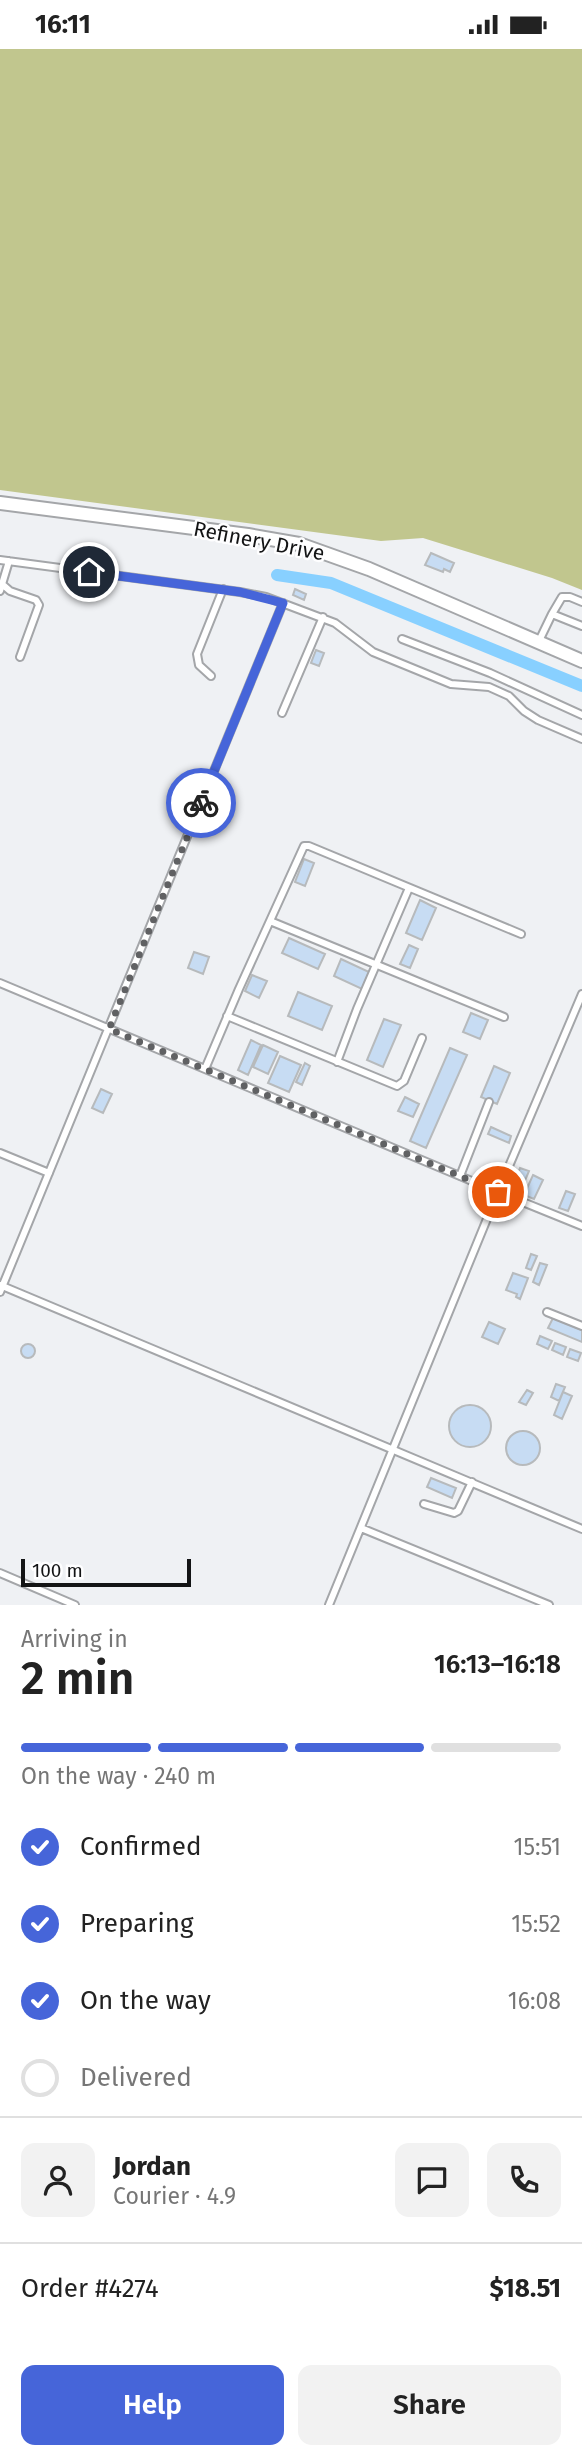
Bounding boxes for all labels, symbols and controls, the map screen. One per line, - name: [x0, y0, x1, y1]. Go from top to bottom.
- text: 16:11: [35, 9, 91, 40]
- street label: Refinery Drive: [191, 516, 327, 566]
- pin: [59, 542, 119, 602]
- icon: home: [70, 553, 108, 591]
- courier: [166, 768, 236, 838]
- icon: bike: [182, 784, 220, 822]
- pin: [468, 1162, 528, 1222]
- icon: bag: [479, 1173, 517, 1211]
- scale bar: [21, 1556, 191, 1588]
- text: 100 m: [32, 1559, 83, 1582]
- text: Arriving in: [21, 1625, 128, 1653]
- text: 16:13–16:18: [434, 1649, 561, 1680]
- text: 2 min: [21, 1651, 134, 1706]
- text: On the way · 240 m: [21, 1762, 216, 1790]
- icon: check: [21, 1828, 59, 1866]
- text: Confirmed: [80, 1831, 201, 1862]
- text: 15:51: [514, 1833, 561, 1861]
- icon: check: [21, 1905, 59, 1943]
- text: Preparing: [80, 1908, 193, 1939]
- text: 15:52: [511, 1910, 561, 1938]
- icon: check: [21, 1982, 59, 2020]
- text: On the way: [80, 1985, 211, 2016]
- text: 16:08: [508, 1987, 561, 2015]
- text: Delivered: [80, 2062, 192, 2093]
- button: person: [21, 2143, 95, 2217]
- button: chat: [395, 2143, 469, 2217]
- button: phone: [487, 2143, 561, 2217]
- text: Jordan: [113, 2151, 191, 2182]
- text: Courier · 4.9: [113, 2182, 236, 2210]
- text: Order #4274: [21, 2273, 159, 2304]
- text: $18.51: [489, 2273, 561, 2304]
- button: Help: [21, 2365, 284, 2445]
- button: Share: [298, 2365, 561, 2445]

